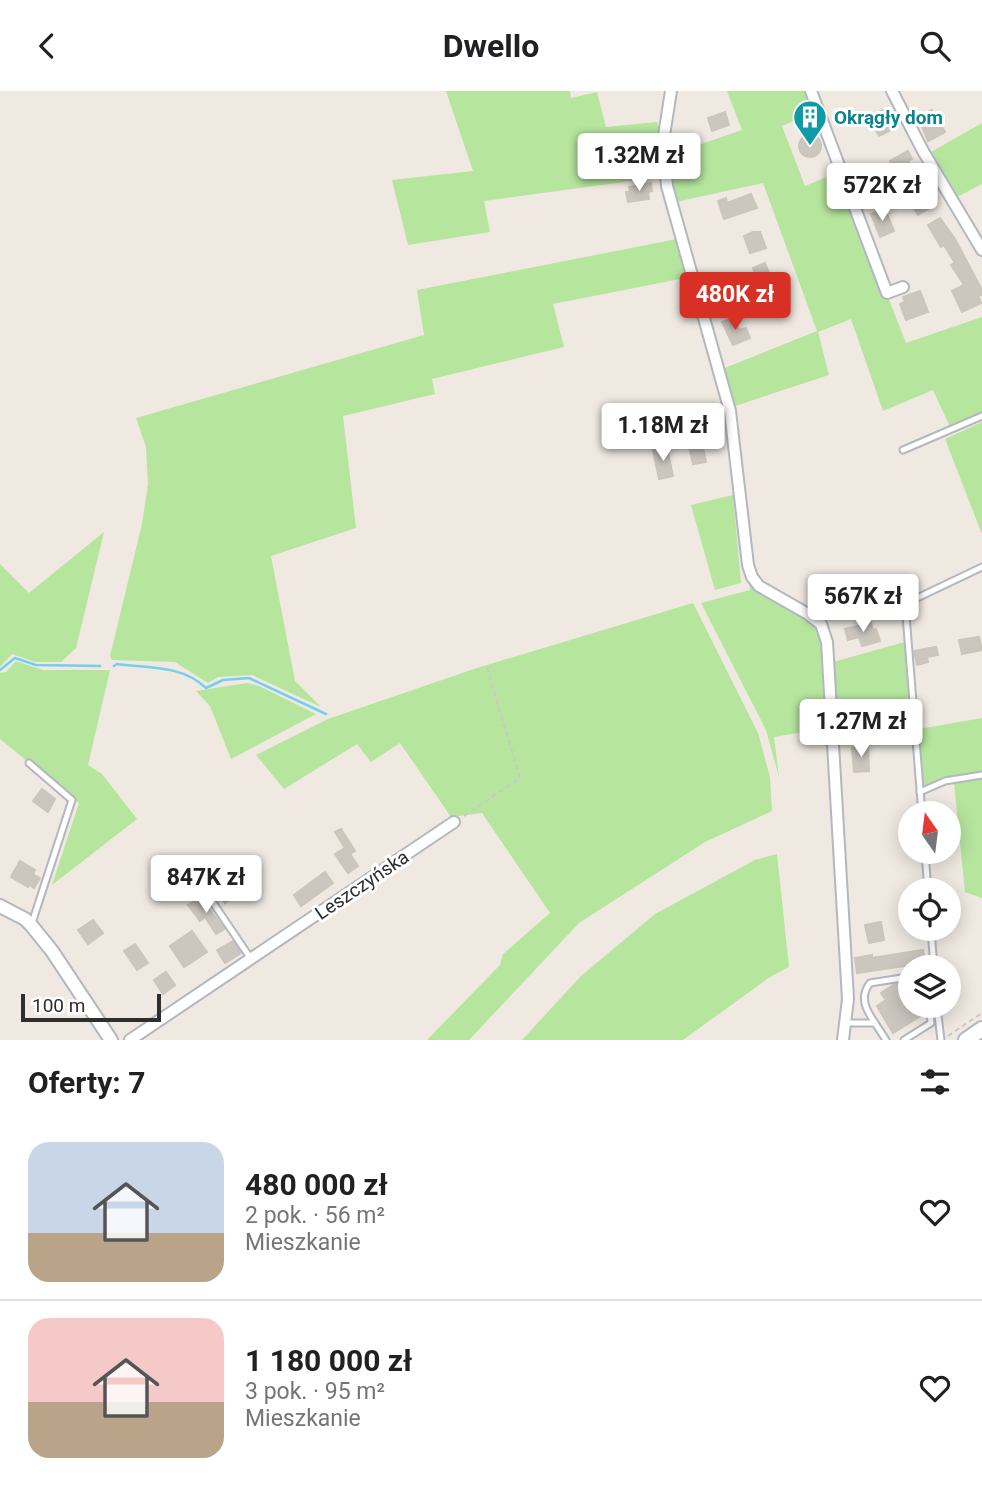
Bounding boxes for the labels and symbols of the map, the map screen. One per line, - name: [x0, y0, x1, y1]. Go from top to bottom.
- building icon: Okrągły dom: [791, 98, 829, 147]
- place label: Okrągły dom: [834, 106, 943, 129]
- pin: 1.32M zł: [567, 133, 711, 193]
- pin: 572K zł: [817, 163, 947, 223]
- pin: 480K zł: [670, 273, 800, 332]
- pin: 1.18M zł: [591, 403, 735, 463]
- pin: 567K zł: [798, 575, 928, 634]
- pin: 1.27M zł: [789, 699, 933, 759]
- north arrow: [898, 801, 961, 865]
- street label: Leszczyńska: [311, 845, 413, 925]
- pin: 847K zł: [141, 855, 271, 915]
- scale bar: [21, 991, 161, 1023]

